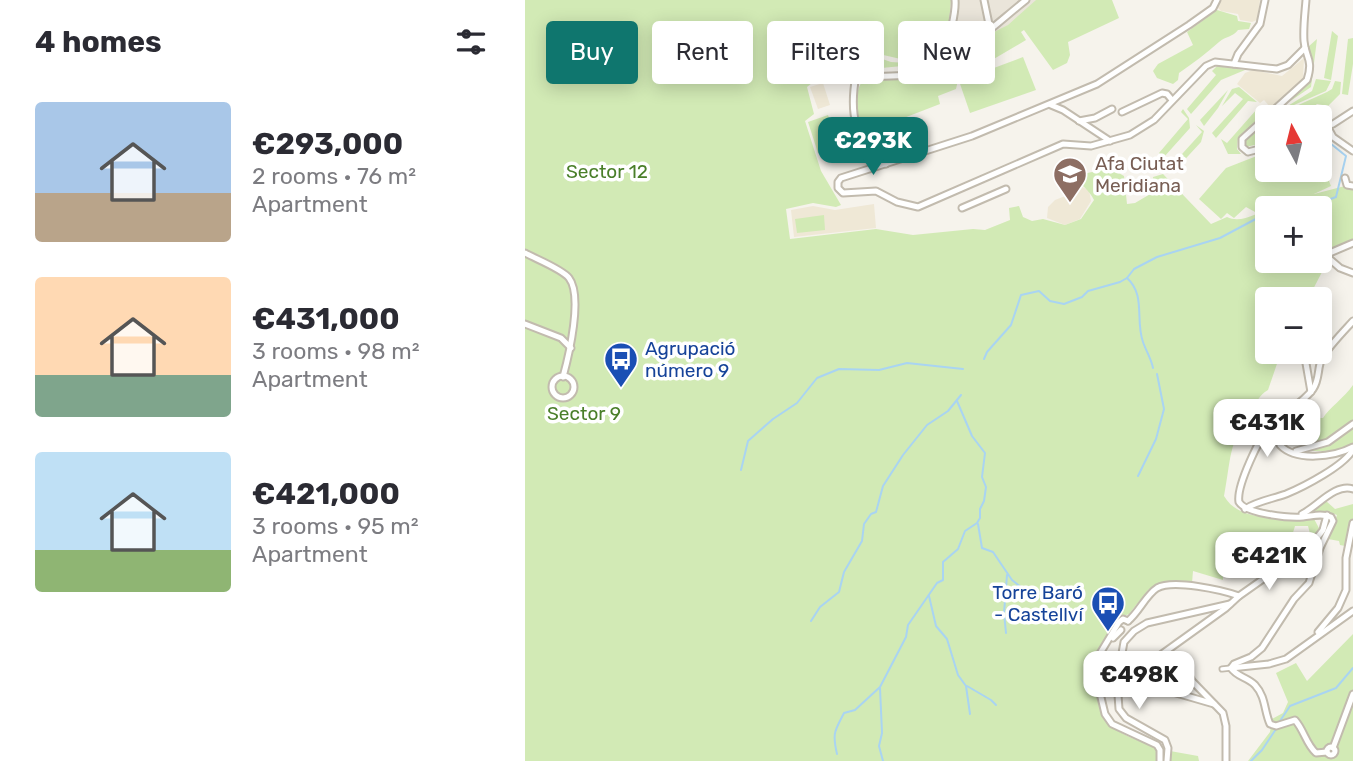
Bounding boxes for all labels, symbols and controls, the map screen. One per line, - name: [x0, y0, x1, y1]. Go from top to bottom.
- chip: Buy: [546, 21, 638, 84]
- chip: Rent: [652, 21, 753, 84]
- chip: Filters: [767, 21, 884, 84]
- chip: New: [898, 21, 995, 84]
- icon: filters: [452, 23, 490, 61]
- text: 4 homes: [35, 24, 162, 60]
- north arrow: [1255, 105, 1332, 182]
- map controls: [1255, 105, 1332, 364]
- pin: €293K: [824, 118, 922, 177]
- text: €293,000: [252, 126, 403, 162]
- text: €293K: [834, 126, 912, 154]
- icon: home: [91, 130, 175, 214]
- place label: Afa Ciutat Meridiana: [1095, 152, 1184, 197]
- school or university icon: Afa Ciutat Meridiana: [1051, 155, 1089, 204]
- park label: Sector 12: [566, 160, 648, 183]
- text: 2 rooms · 76 m²: [252, 162, 416, 190]
- text: Apartment: [252, 190, 368, 218]
- button: +: [1255, 196, 1332, 273]
- button: −: [1255, 287, 1332, 364]
- text: €431,000: [252, 301, 400, 337]
- icon: home: [91, 305, 175, 389]
- text: 3 rooms · 98 m²: [252, 337, 420, 365]
- place label: Agrupació número 9: [645, 337, 735, 382]
- bus stop icon: Agrupació número 9: [602, 340, 640, 389]
- text: Apartment: [252, 365, 368, 393]
- pin: €431K: [1218, 400, 1316, 459]
- park label: Sector 9: [547, 402, 621, 425]
- text: €431K: [1229, 408, 1305, 436]
- text: €421,000: [252, 476, 400, 512]
- icon: home: [91, 480, 175, 564]
- text: 3 rooms · 95 m²: [252, 512, 419, 540]
- pin: €421K: [1220, 532, 1318, 592]
- text: Apartment: [252, 540, 368, 568]
- text: €421K: [1231, 541, 1307, 569]
- place label: Torre Baró - Castellví: [992, 581, 1084, 626]
- bus stop icon: Torre Baró - Castellví: [1089, 584, 1127, 633]
- pin: €498K: [1090, 652, 1188, 711]
- text: €498K: [1099, 660, 1179, 688]

